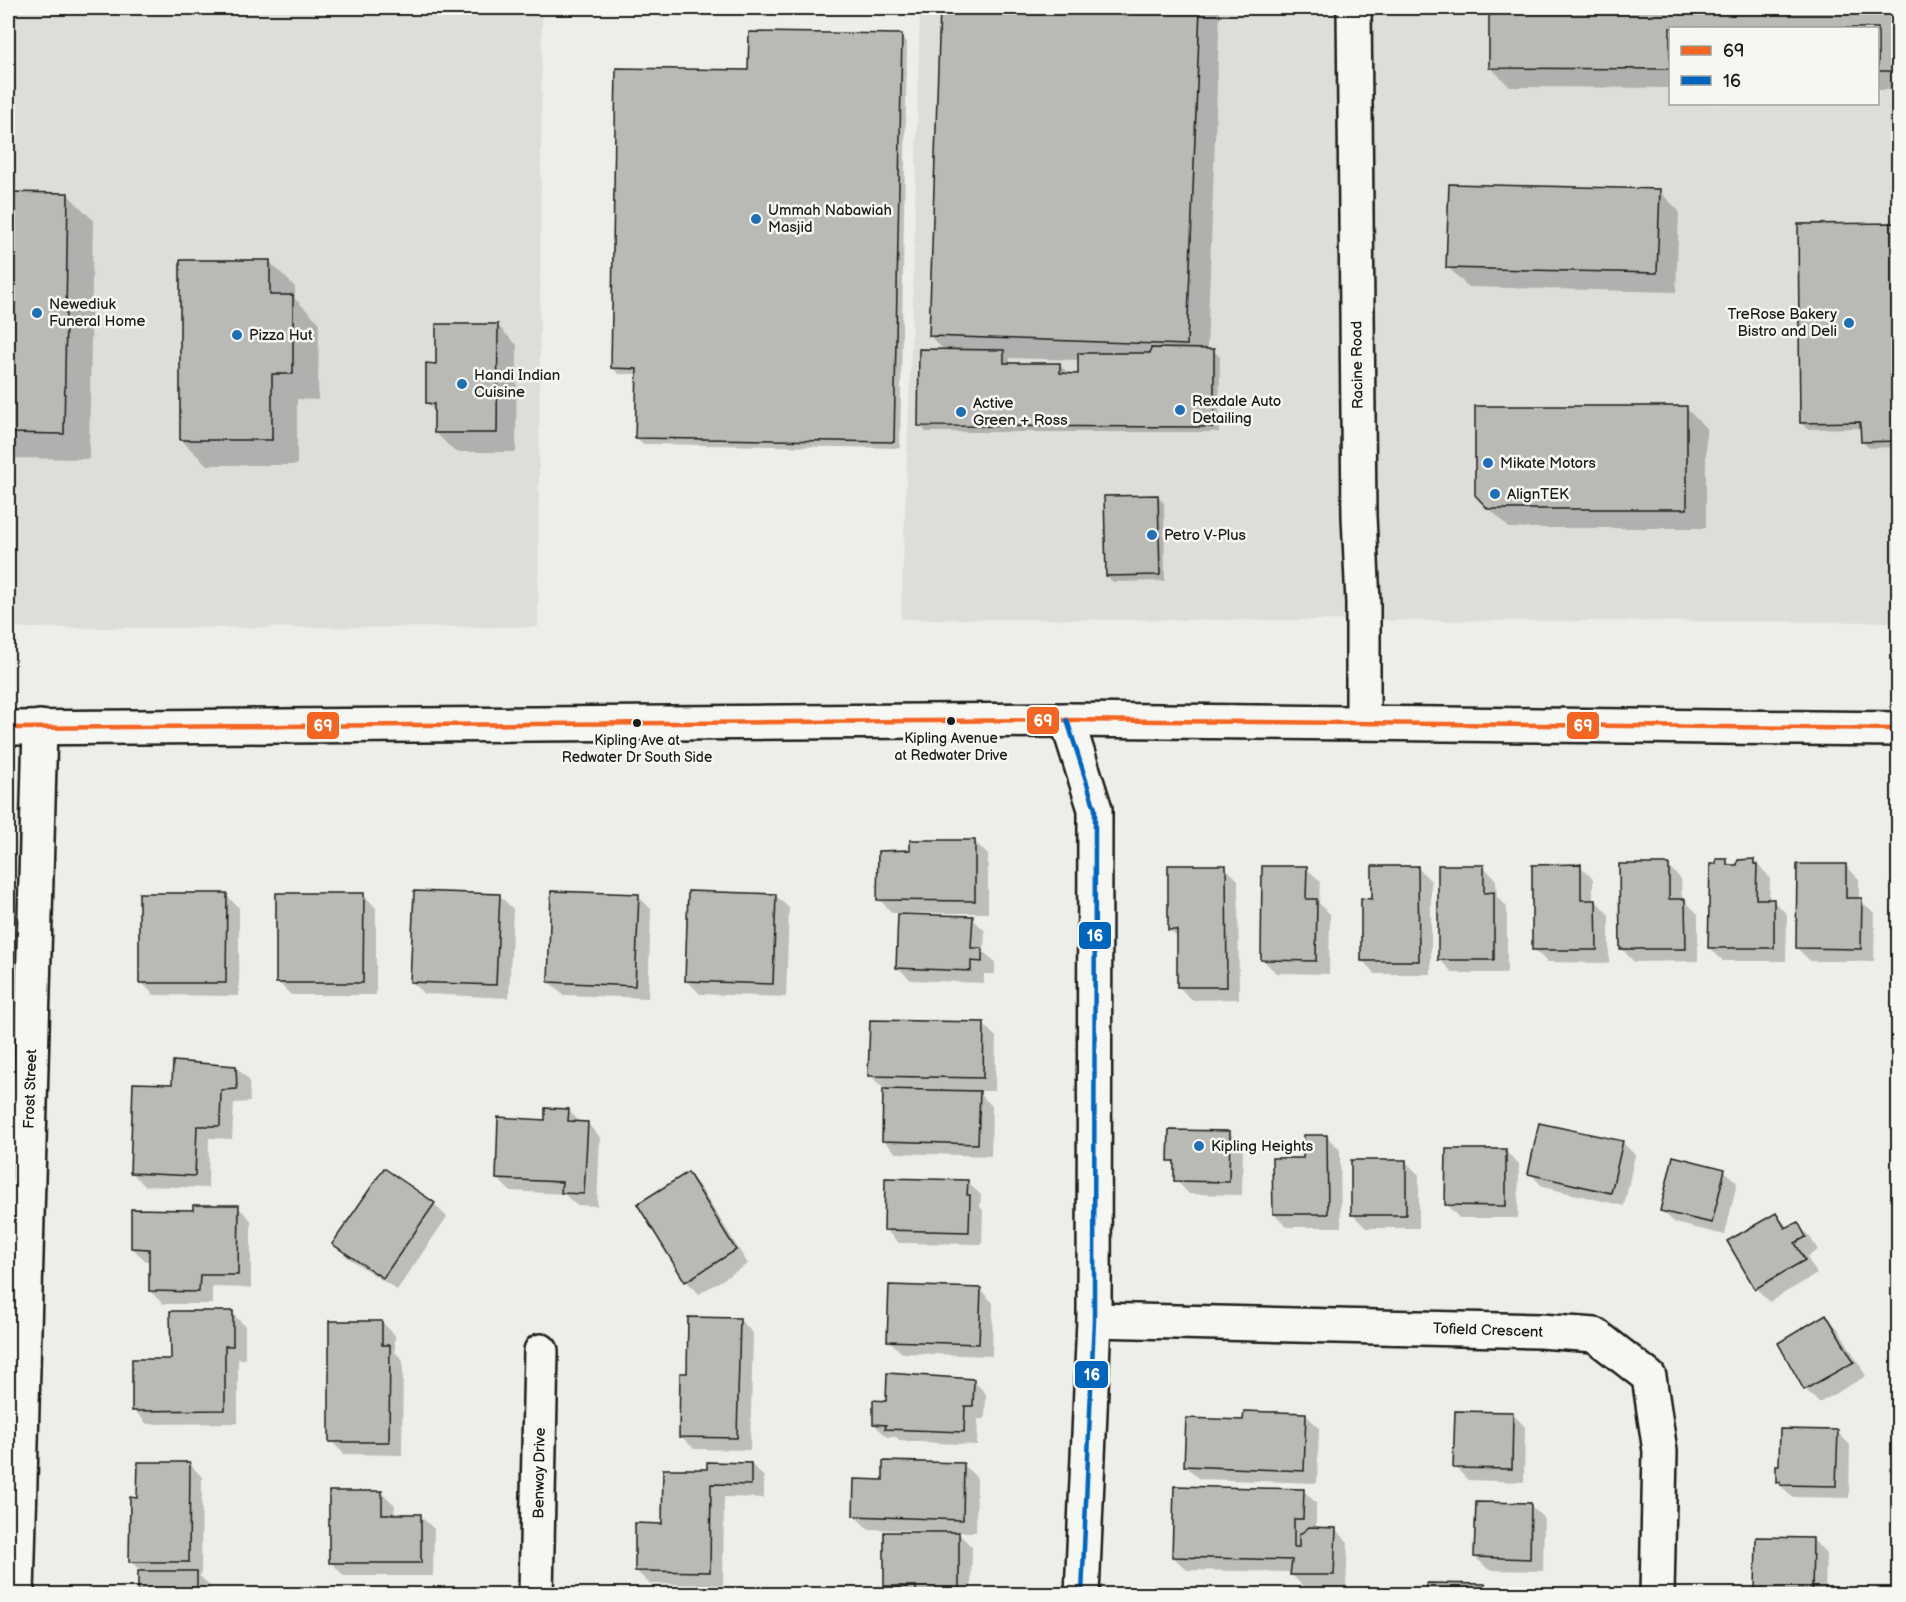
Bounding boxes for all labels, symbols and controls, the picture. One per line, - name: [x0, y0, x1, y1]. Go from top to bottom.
- legend: [1669, 27, 1879, 105]
- text: 69: [1723, 41, 1744, 62]
- text: 16: [1723, 71, 1741, 92]
- place label: Ummah Nabawiah Masjid: [768, 201, 892, 237]
- marker: Ummah Nabawiah Masjid: [749, 212, 763, 226]
- place label: Newediuk Funeral Home: [49, 295, 145, 331]
- place label: TreRose Bakery Bistro and Deli: [1727, 305, 1837, 341]
- marker: Newediuk Funeral Home: [30, 306, 44, 320]
- marker: TreRose Bakery Bistro and Deli: [1842, 316, 1856, 330]
- street label: Racine Road: [1347, 321, 1368, 409]
- place label: Pizza Hut: [249, 326, 313, 345]
- marker: Pizza Hut: [230, 328, 244, 342]
- place label: Handi Indian Cuisine: [474, 366, 560, 402]
- marker: Handi Indian Cuisine: [455, 377, 469, 391]
- place label: Rexdale Auto Detailing: [1192, 392, 1281, 428]
- place label: Active Green + Ross: [973, 394, 1068, 430]
- marker: Rexdale Auto Detailing: [1173, 403, 1187, 417]
- marker: Active Green + Ross: [954, 405, 968, 419]
- place label: Mikate Motors: [1500, 454, 1597, 473]
- marker: Mikate Motors: [1481, 456, 1495, 470]
- place label: AlignTEK: [1507, 485, 1569, 504]
- marker: AlignTEK: [1488, 487, 1502, 501]
- place label: Petro V-Plus: [1164, 526, 1247, 545]
- marker: Petro V-Plus: [1145, 528, 1159, 542]
- line badge: 69: [1026, 706, 1060, 735]
- line badge: 69: [306, 711, 340, 740]
- line badge: 69: [1566, 711, 1600, 740]
- text: 69: [1033, 712, 1053, 731]
- marker: Kipling Avenue at Redwater Drive: [945, 715, 957, 727]
- text: 69: [313, 717, 333, 736]
- marker: Kipling Ave at Redwater Dr South Side: [631, 717, 643, 729]
- text: 69: [1573, 717, 1593, 736]
- place label: Kipling Avenue at Redwater Drive: [895, 730, 1007, 764]
- place label: Kipling Ave at Redwater Dr South Side: [562, 732, 712, 766]
- line badge: 16: [1078, 921, 1112, 950]
- text: 16: [1087, 927, 1104, 946]
- street label: Frost Street: [20, 1049, 41, 1129]
- place label: Kipling Heights: [1211, 1137, 1314, 1156]
- marker: Kipling Heights: [1192, 1139, 1206, 1153]
- street label: Tofield Crescent: [1433, 1319, 1544, 1342]
- line badge: 16: [1074, 1360, 1109, 1389]
- text: 16: [1084, 1366, 1101, 1385]
- street label: Benway Drive: [529, 1427, 550, 1519]

